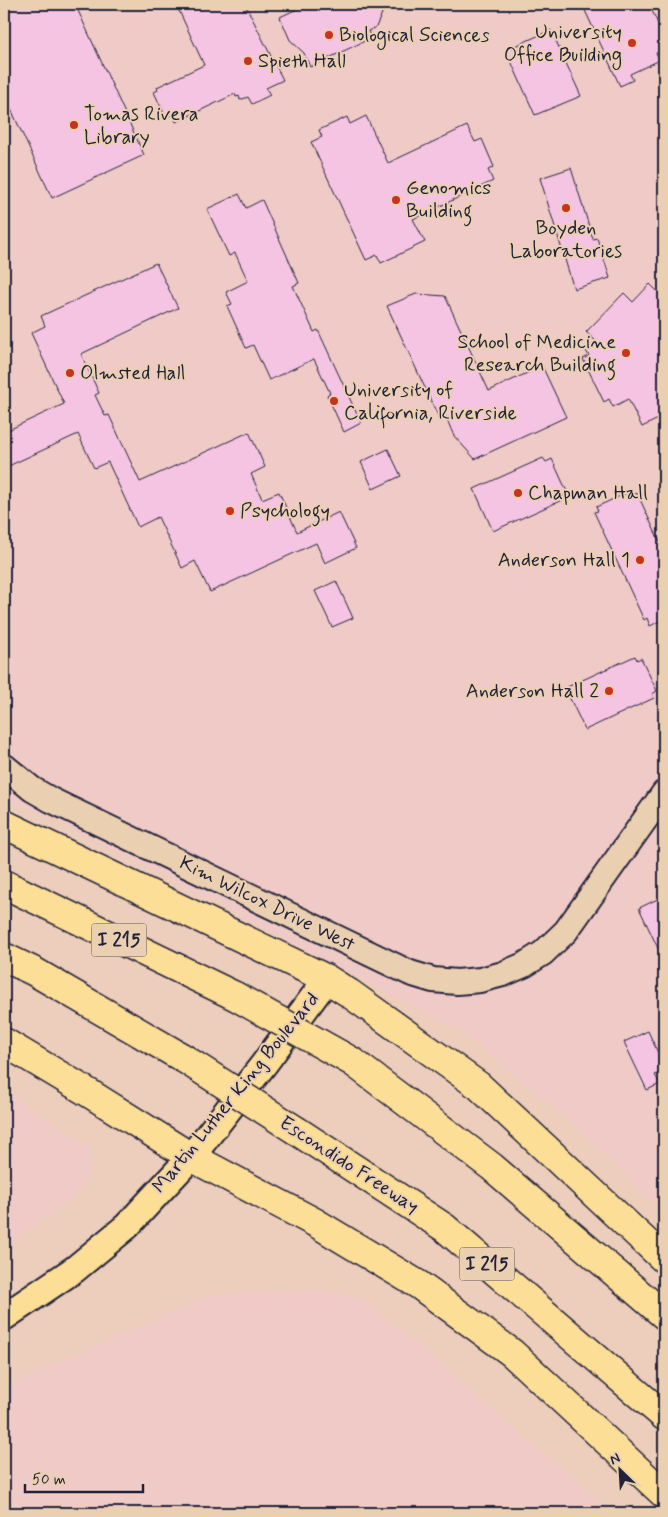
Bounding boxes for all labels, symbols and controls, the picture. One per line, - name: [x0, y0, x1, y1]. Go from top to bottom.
- place label: University Office Building: [504, 19, 622, 70]
- place label: Biological Sciences: [339, 22, 490, 50]
- marker: Biological Sciences: [323, 29, 335, 41]
- marker: University Office Building: [626, 37, 638, 49]
- place label: Spieth Hall: [258, 48, 346, 75]
- marker: Spieth Hall: [242, 55, 254, 67]
- place label: Tomas Rivera Library: [84, 101, 199, 151]
- marker: Tomas Rivera Library: [68, 119, 80, 131]
- place label: Genomics Building: [406, 175, 491, 227]
- marker: Genomics Building: [390, 194, 402, 206]
- marker: Boyden Laboratories: [560, 202, 572, 214]
- place label: Boyden Laboratories: [510, 215, 622, 265]
- place label: School of Medicine Research Building: [458, 329, 616, 381]
- marker: School of Medicine Research Building: [620, 347, 632, 359]
- place label: Olmsted Hall: [80, 360, 185, 387]
- marker: Olmsted Hall: [64, 367, 76, 379]
- place label: University of California, Riverside: [344, 377, 517, 429]
- marker: University of California, Riverside: [328, 395, 340, 407]
- place label: Chapman Hall: [528, 480, 648, 507]
- marker: Chapman Hall: [512, 487, 524, 499]
- place label: Psychology: [240, 498, 330, 527]
- marker: Psychology: [224, 505, 236, 517]
- place label: Anderson Hall 1: [498, 547, 630, 574]
- marker: Anderson Hall 1: [634, 554, 646, 566]
- place label: Anderson Hall 2: [466, 678, 599, 705]
- marker: Anderson Hall 2: [603, 685, 615, 697]
- street label: Kim Wilcox Drive West: [175, 850, 359, 958]
- road number: I 215: [92, 924, 146, 956]
- street label: Martin Luther King Boulevard: [146, 987, 326, 1199]
- street label: Escondido Freeway: [274, 1110, 424, 1220]
- road number: I 215: [460, 1248, 514, 1280]
- north arrow: [596, 1444, 646, 1494]
- text: N: [607, 1449, 623, 1469]
- scale bar: [25, 1462, 142, 1494]
- text: 50 m: [32, 1470, 66, 1490]

